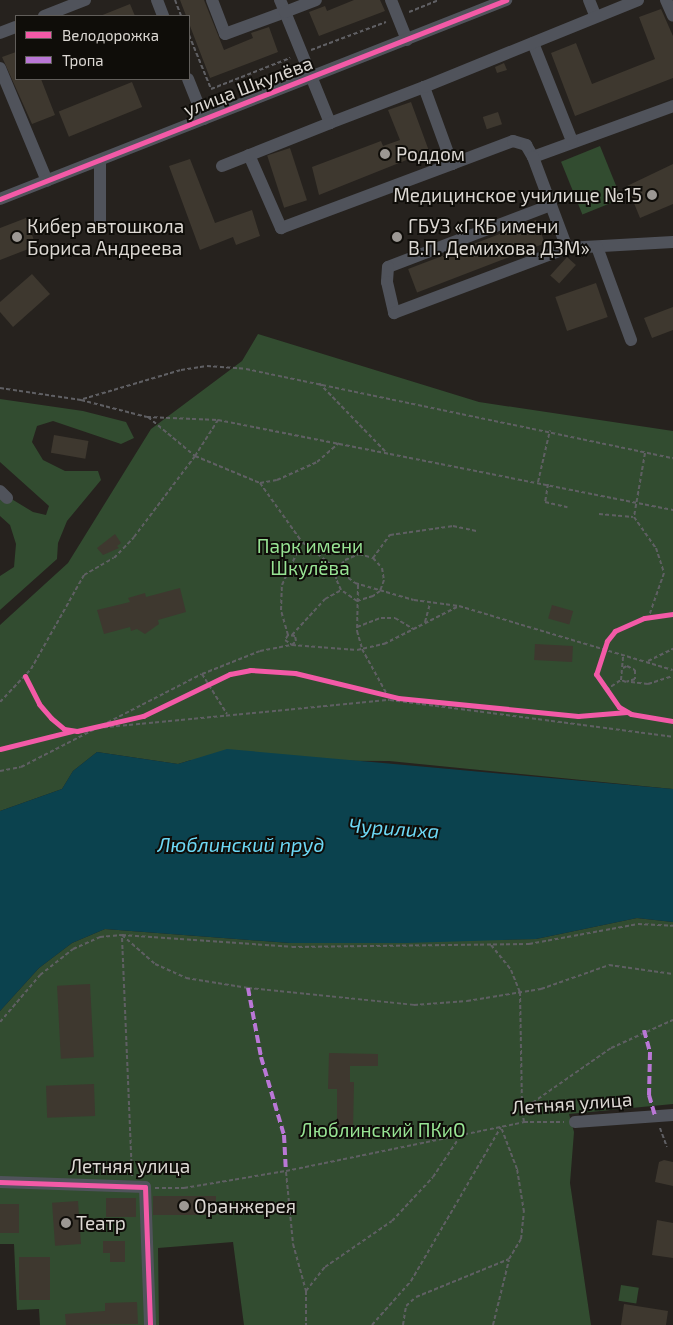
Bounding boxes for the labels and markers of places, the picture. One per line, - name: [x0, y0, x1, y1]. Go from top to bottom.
- place label: Роддом: [396, 143, 465, 165]
- marker: Роддом: [378, 147, 392, 161]
- place label: Медицинское училище №15: [393, 184, 642, 206]
- marker: Медицинское училище №15: [646, 189, 658, 201]
- place label: Кибер автошкола Бориса Андреева: [27, 215, 184, 259]
- place label: ГБУЗ «ГКБ имени В.П. Демихова ДЗМ»: [408, 215, 590, 259]
- marker: ГБУЗ «ГКБ имени В.П. Демихова ДЗМ»: [390, 230, 404, 244]
- marker: Кибер автошкола Бориса Андреева: [11, 231, 23, 243]
- place label: Оранжерея: [194, 1195, 296, 1217]
- marker: Оранжерея: [178, 1200, 190, 1212]
- place label: Театр: [76, 1212, 126, 1234]
- marker: Театр: [60, 1217, 72, 1229]

